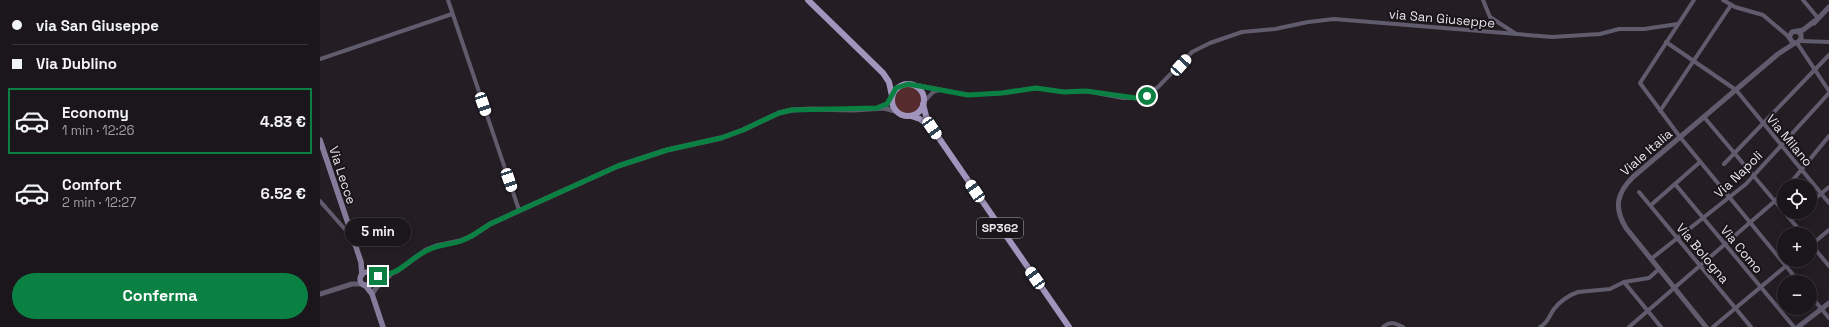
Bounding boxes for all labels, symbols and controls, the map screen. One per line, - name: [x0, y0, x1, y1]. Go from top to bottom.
- street label: via San Giuseppe: [1388, 5, 1496, 32]
- text: via San Giuseppe: [36, 16, 159, 35]
- car: [1169, 52, 1193, 78]
- text: Via Dublino: [36, 54, 117, 73]
- route start: [1138, 87, 1156, 105]
- car: [473, 91, 493, 117]
- icon: car: [14, 103, 50, 139]
- text: Economy: [62, 103, 129, 122]
- street label: Via Milano: [1763, 111, 1816, 170]
- text: 4.83 €: [260, 112, 306, 131]
- car: [920, 115, 944, 141]
- text: 1 min · 12:26: [62, 122, 135, 139]
- street label: Viale Italia: [1617, 125, 1676, 180]
- street label: Via Lecce: [325, 144, 360, 206]
- street label: Via Napoli: [1711, 147, 1766, 202]
- car: [499, 167, 519, 193]
- icon: car: [14, 175, 50, 211]
- text: Comfort: [62, 175, 122, 194]
- car: [963, 178, 987, 204]
- map controls: [1777, 179, 1817, 315]
- button: locate: [1777, 179, 1817, 219]
- text: 6.52 €: [261, 184, 306, 203]
- text: 2 min · 12:27: [62, 194, 136, 211]
- callout: 5 min: [345, 218, 411, 246]
- road number: SP362: [977, 218, 1023, 238]
- street label: Via Bologna: [1672, 220, 1733, 287]
- street label: Via Como: [1717, 222, 1767, 277]
- text: 5 min: [361, 223, 395, 240]
- button: +: [1777, 227, 1817, 267]
- car: [1023, 265, 1047, 291]
- route end: [369, 267, 387, 285]
- button: Conferma: [12, 273, 308, 319]
- button: −: [1777, 275, 1817, 315]

